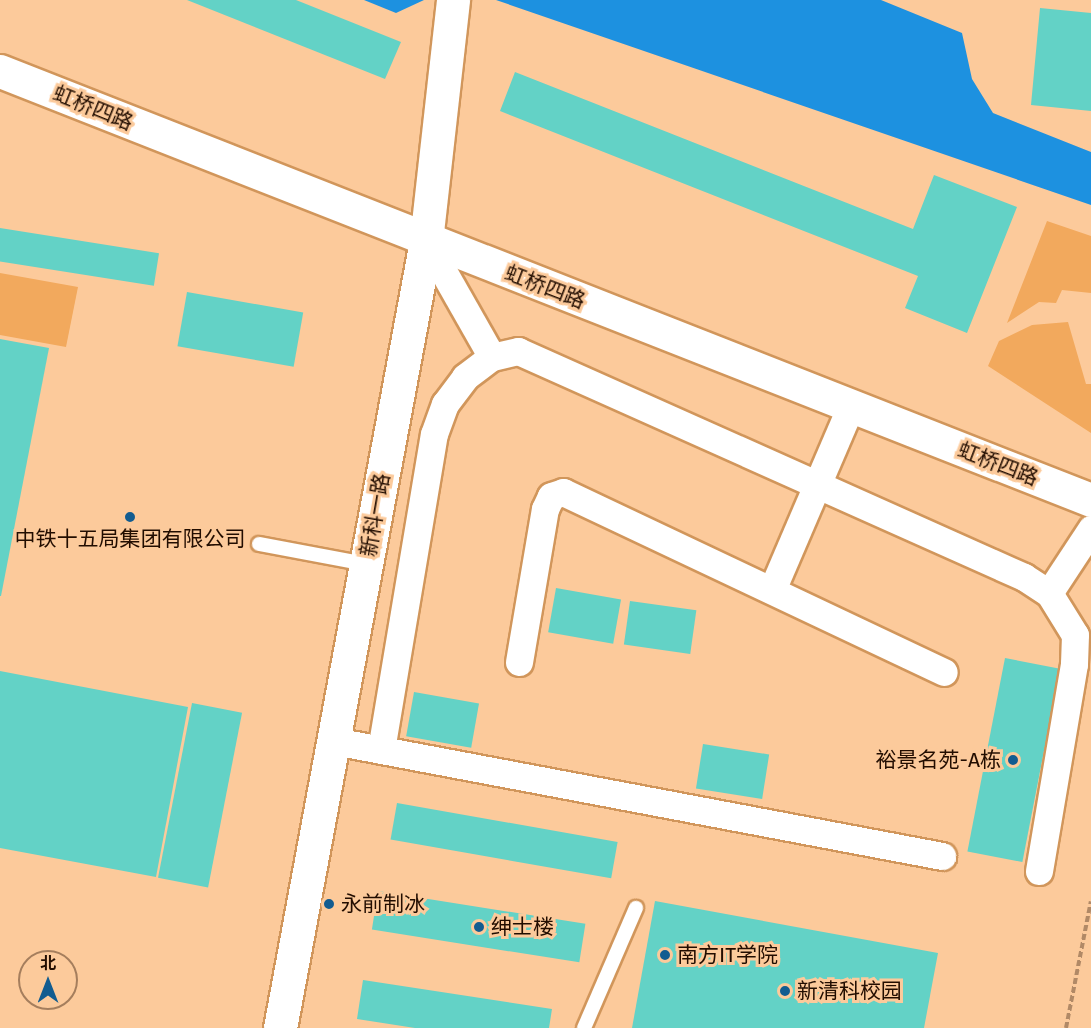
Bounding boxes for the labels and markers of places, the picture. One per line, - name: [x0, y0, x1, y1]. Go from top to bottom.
- marker: 中铁十五局集团有限公司: [123, 510, 137, 524]
- place label: 中铁十五局集团有限公司: [15, 526, 245, 552]
- place label: 裕景名苑-A栋: [876, 747, 1001, 773]
- marker: 裕景名苑-A栋: [1006, 753, 1020, 767]
- place label: 永前制冰: [341, 891, 425, 917]
- marker: 永前制冰: [322, 897, 336, 911]
- place label: 绅士楼: [491, 914, 554, 940]
- marker: 绅士楼: [472, 920, 486, 934]
- place label: 南方IT学院: [677, 942, 778, 968]
- marker: 南方IT学院: [658, 948, 672, 962]
- place label: 新清科校园: [797, 978, 902, 1004]
- marker: 新清科校园: [778, 984, 792, 998]

